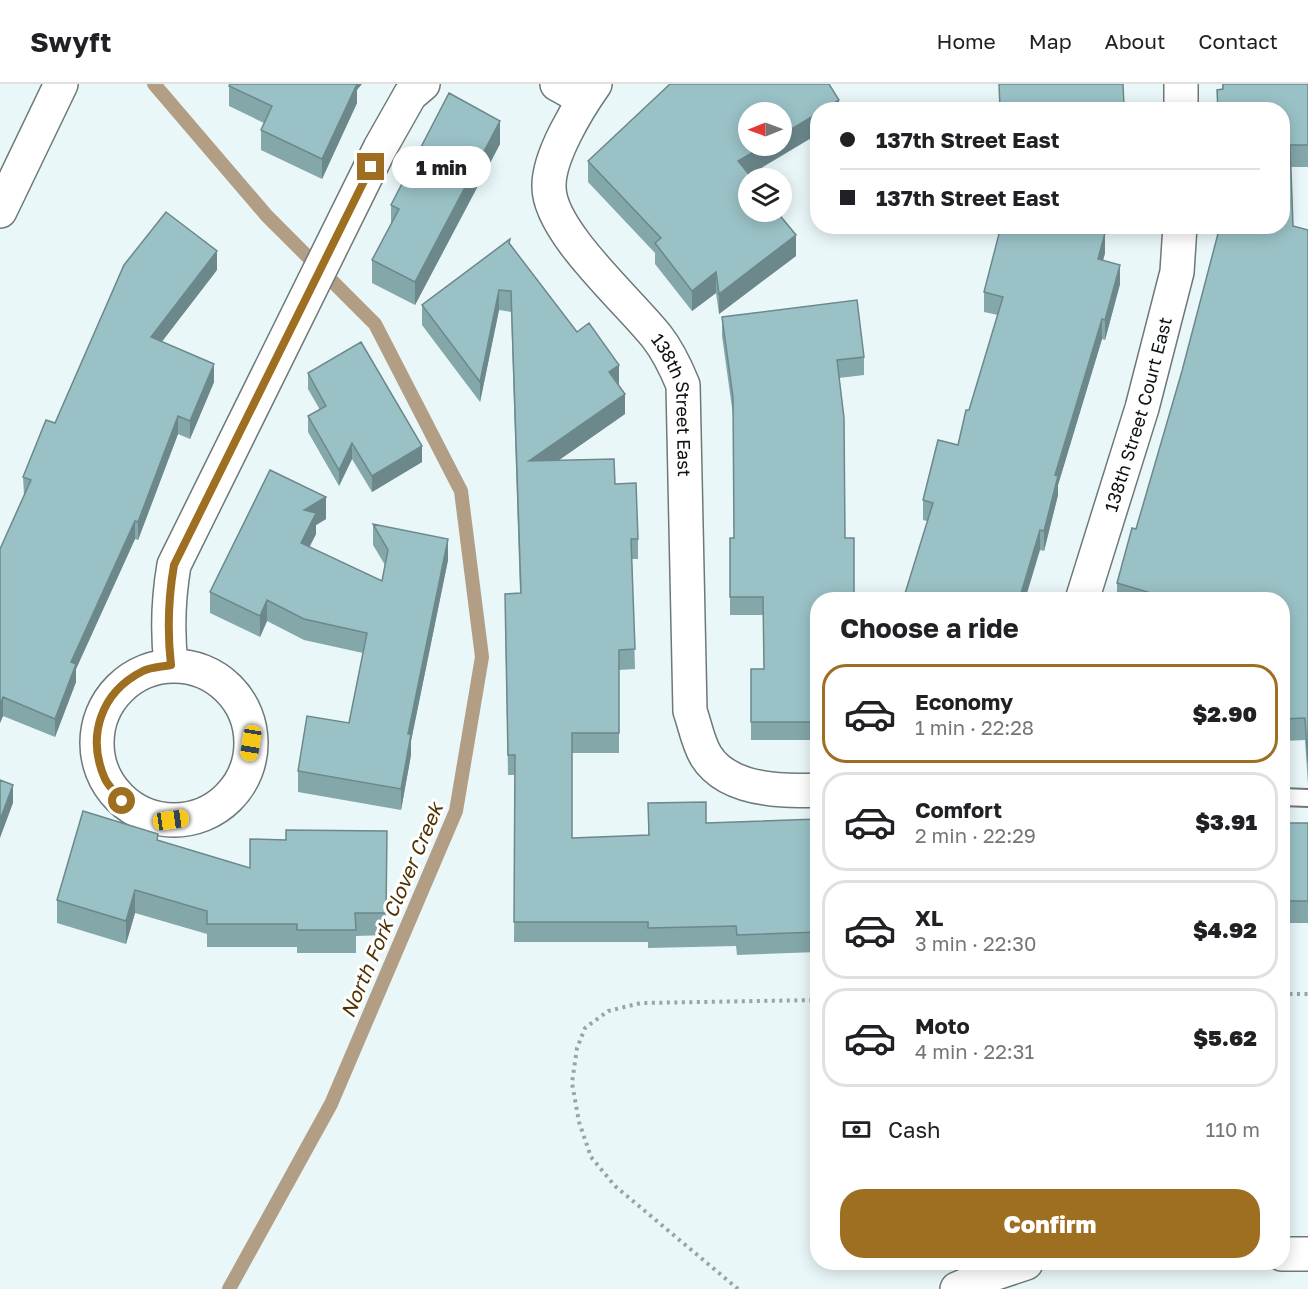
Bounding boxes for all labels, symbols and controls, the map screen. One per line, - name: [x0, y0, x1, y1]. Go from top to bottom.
- text: Swyft: [30, 25, 111, 58]
- text: Home: [936, 28, 996, 54]
- text: Map: [1029, 28, 1072, 54]
- text: About: [1105, 28, 1165, 54]
- text: Contact: [1198, 28, 1278, 54]
- north arrow: [738, 102, 792, 156]
- map controls: [738, 102, 792, 222]
- text: 137th Street East: [876, 126, 1060, 153]
- callout: 1 min: [392, 146, 491, 188]
- route end: [357, 153, 384, 180]
- text: 1 min: [416, 155, 467, 179]
- button: layers: [738, 168, 792, 222]
- text: 137th Street East: [876, 184, 1060, 211]
- street label: 138th Street Court East: [1099, 315, 1176, 514]
- street label: 138th Street East: [647, 329, 696, 477]
- text: Choose a ride: [840, 612, 1019, 644]
- icon: car: [843, 687, 897, 741]
- text: Economy: [915, 688, 1013, 715]
- text: $2.90: [1193, 700, 1257, 727]
- text: 1 min · 22:28: [915, 715, 1034, 739]
- car: [239, 724, 263, 762]
- route start: [108, 787, 135, 814]
- icon: car: [843, 795, 897, 849]
- text: Comfort: [915, 796, 1002, 823]
- water label: North Fork Clover Creek: [335, 797, 448, 1021]
- text: $3.91: [1195, 808, 1257, 835]
- car: [152, 809, 190, 831]
- text: 2 min · 22:29: [915, 823, 1036, 847]
- icon: car: [843, 903, 897, 957]
- text: XL: [915, 904, 943, 931]
- text: $4.92: [1193, 916, 1257, 943]
- text: 3 min · 22:30: [915, 931, 1036, 955]
- icon: car: [843, 1011, 897, 1065]
- text: Moto: [915, 1012, 970, 1039]
- text: $5.62: [1193, 1024, 1257, 1051]
- text: 4 min · 22:31: [915, 1039, 1034, 1063]
- icon: cash: [840, 1113, 873, 1146]
- text: Cash: [888, 1116, 941, 1143]
- text: 110 m: [1206, 1117, 1260, 1141]
- button: Confirm: [840, 1189, 1260, 1258]

